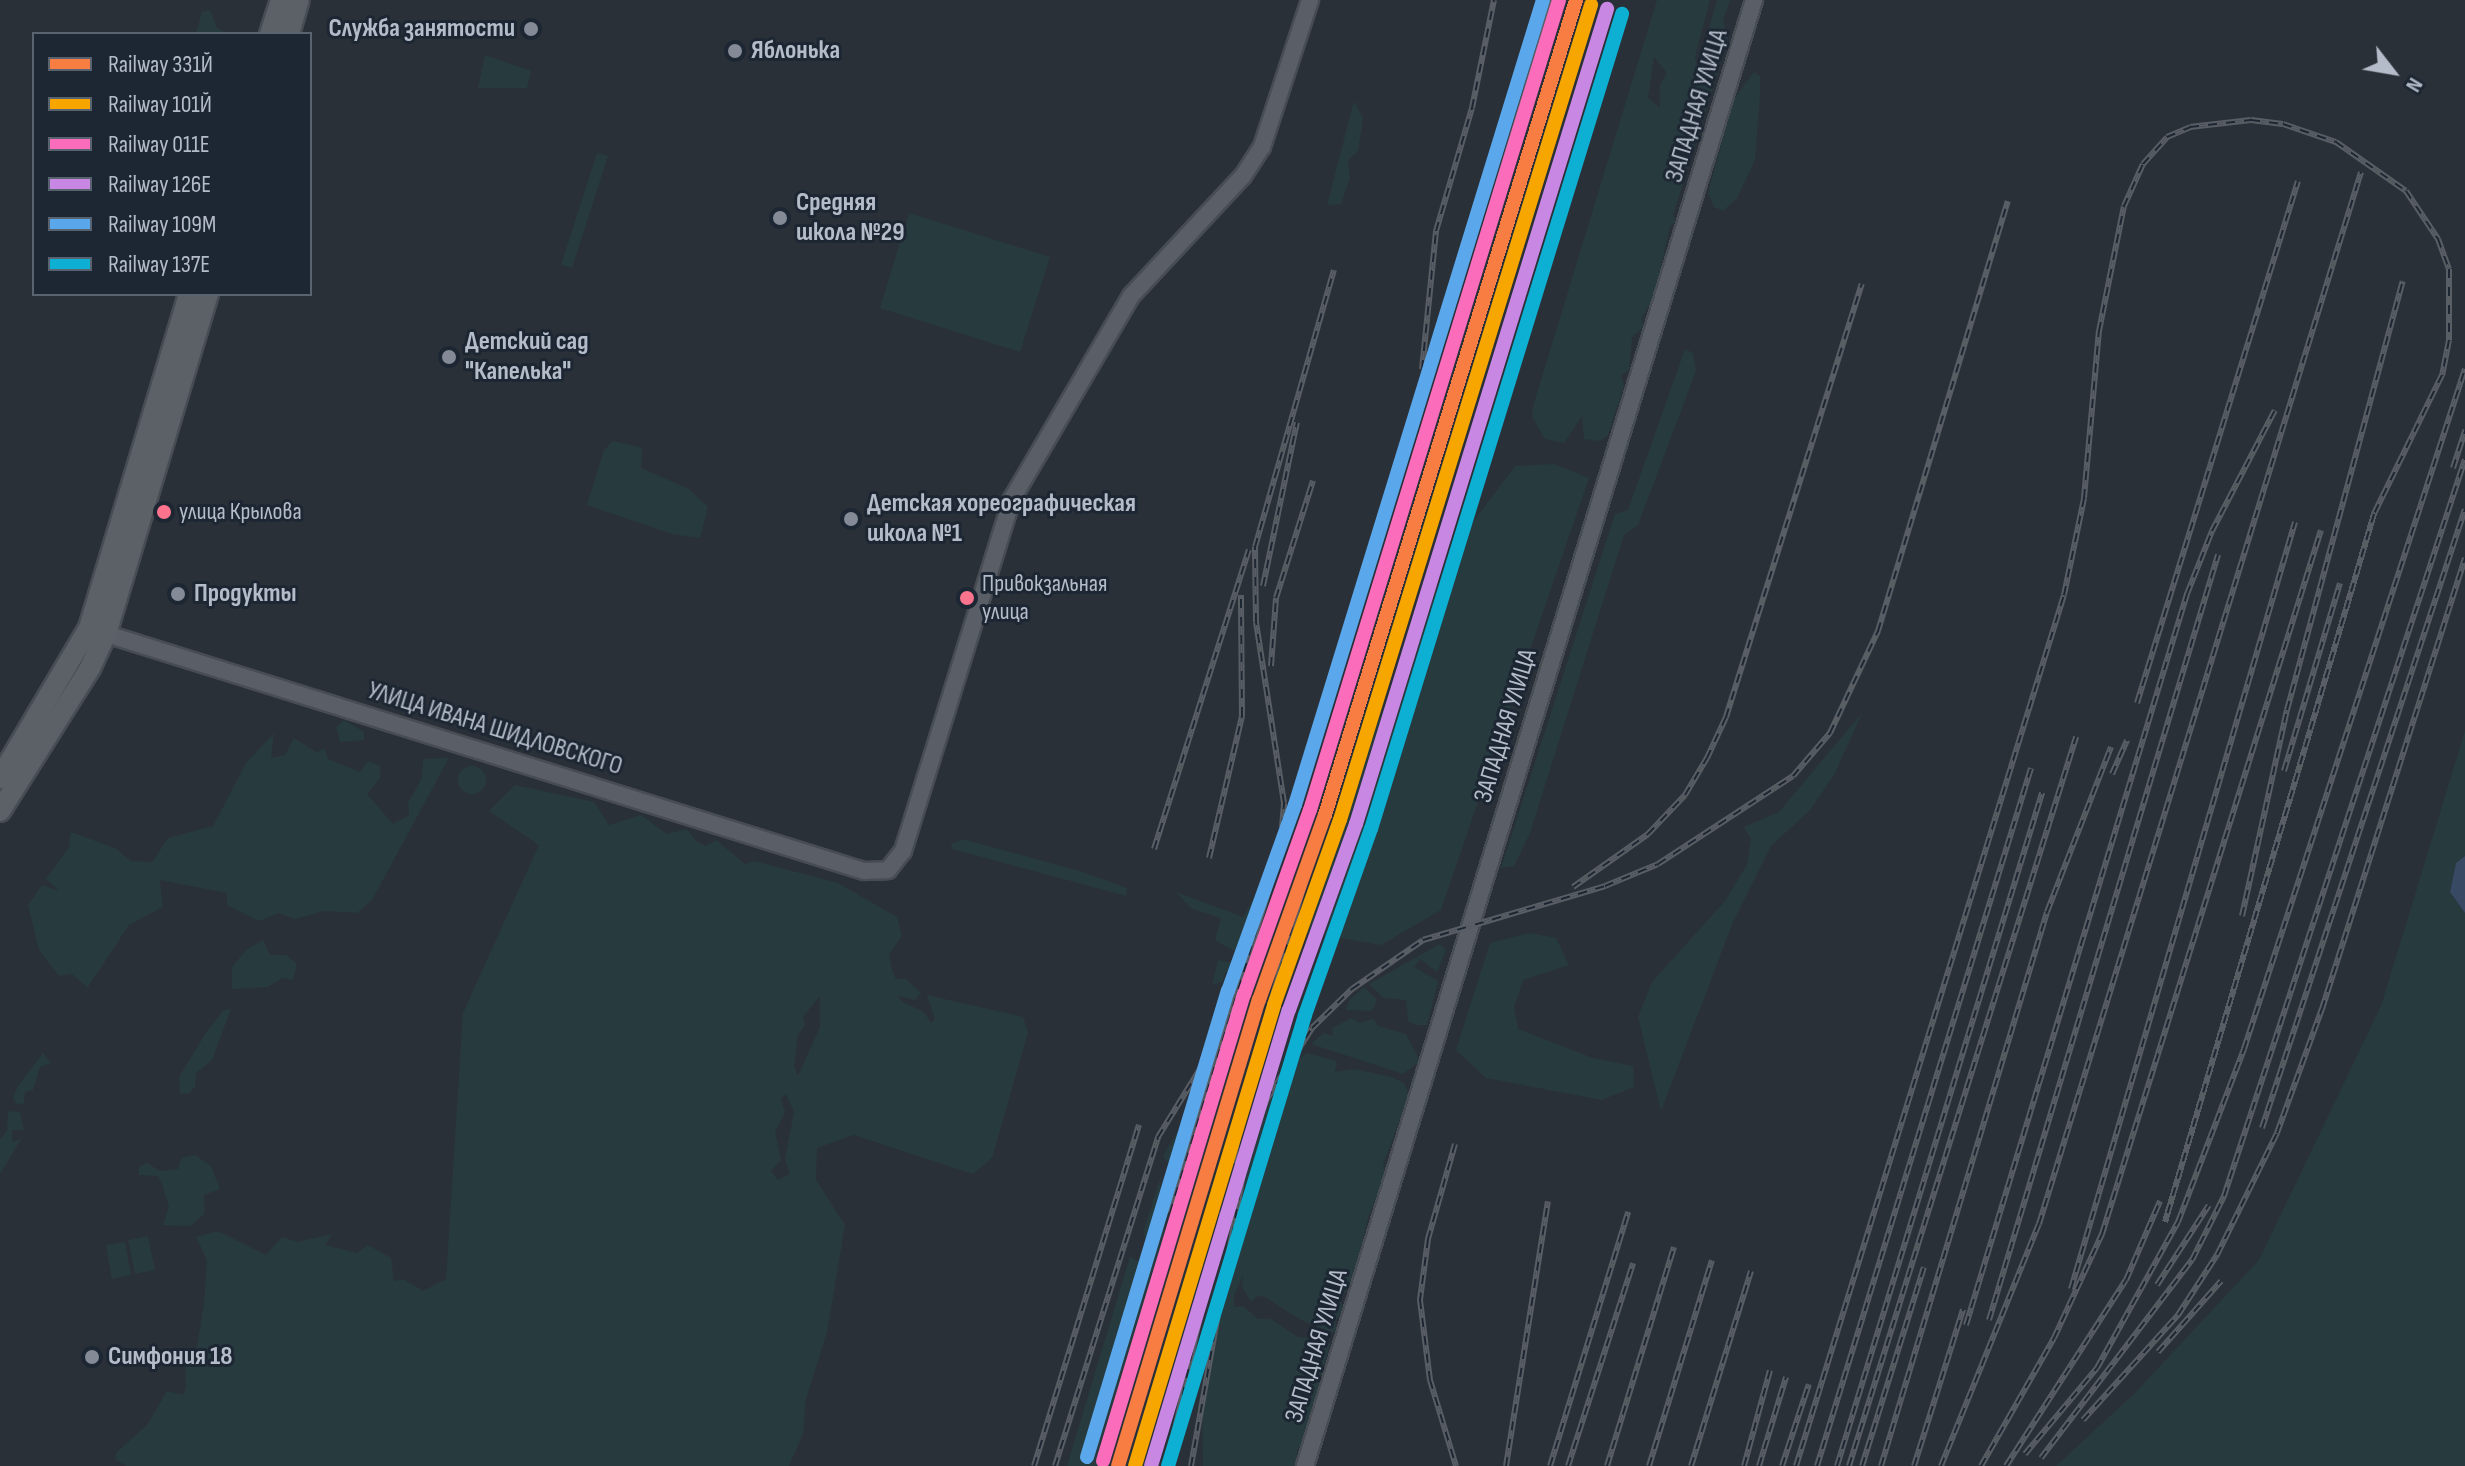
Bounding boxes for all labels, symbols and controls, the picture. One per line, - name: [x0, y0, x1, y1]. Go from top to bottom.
- place label: Служба занятости: [329, 13, 515, 45]
- marker: Служба занятости: [522, 20, 540, 38]
- street label: ЗАПАДНАЯ УЛИЦА: [1659, 26, 1735, 186]
- legend: [32, 32, 312, 296]
- north arrow: [2353, 32, 2433, 112]
- place label: Яблонька: [751, 35, 840, 67]
- marker: Яблонька: [726, 42, 744, 60]
- text: Railway 331Й: [108, 50, 213, 79]
- text: N: [2399, 73, 2429, 97]
- text: Railway 101Й: [108, 90, 212, 119]
- text: Railway 011Е: [108, 130, 210, 159]
- text: Railway 126Е: [108, 170, 211, 199]
- place label: Средняя школа №29: [796, 187, 904, 248]
- marker: Средняя школа №29: [771, 209, 789, 227]
- text: Railway 109М: [108, 210, 216, 239]
- text: Railway 137Е: [108, 250, 210, 279]
- place label: Детский сад "Капелька": [465, 326, 588, 388]
- marker: Детский сад "Капелька": [440, 348, 458, 366]
- place label: Детская хореографическая школа №1: [867, 488, 1136, 550]
- place label: улица Крылова: [179, 498, 302, 526]
- marker: улица Крылова: [156, 504, 172, 520]
- marker: Детская хореографическая школа №1: [842, 510, 860, 528]
- place label: Привокзальная улица: [982, 570, 1107, 626]
- place label: Продукты: [194, 578, 297, 610]
- marker: Продукты: [169, 585, 187, 603]
- marker: Привокзальная улица: [959, 590, 975, 606]
- street label: ЗАПАДНАЯ УЛИЦА: [1468, 646, 1544, 806]
- street label: УЛИЦА ИВАНА ШИДЛОВСКОГО: [364, 675, 626, 783]
- street label: ЗАПАДНАЯ УЛИЦА: [1279, 1266, 1355, 1426]
- place label: Симфония 18: [108, 1341, 233, 1373]
- marker: Симфония 18: [83, 1348, 101, 1366]

